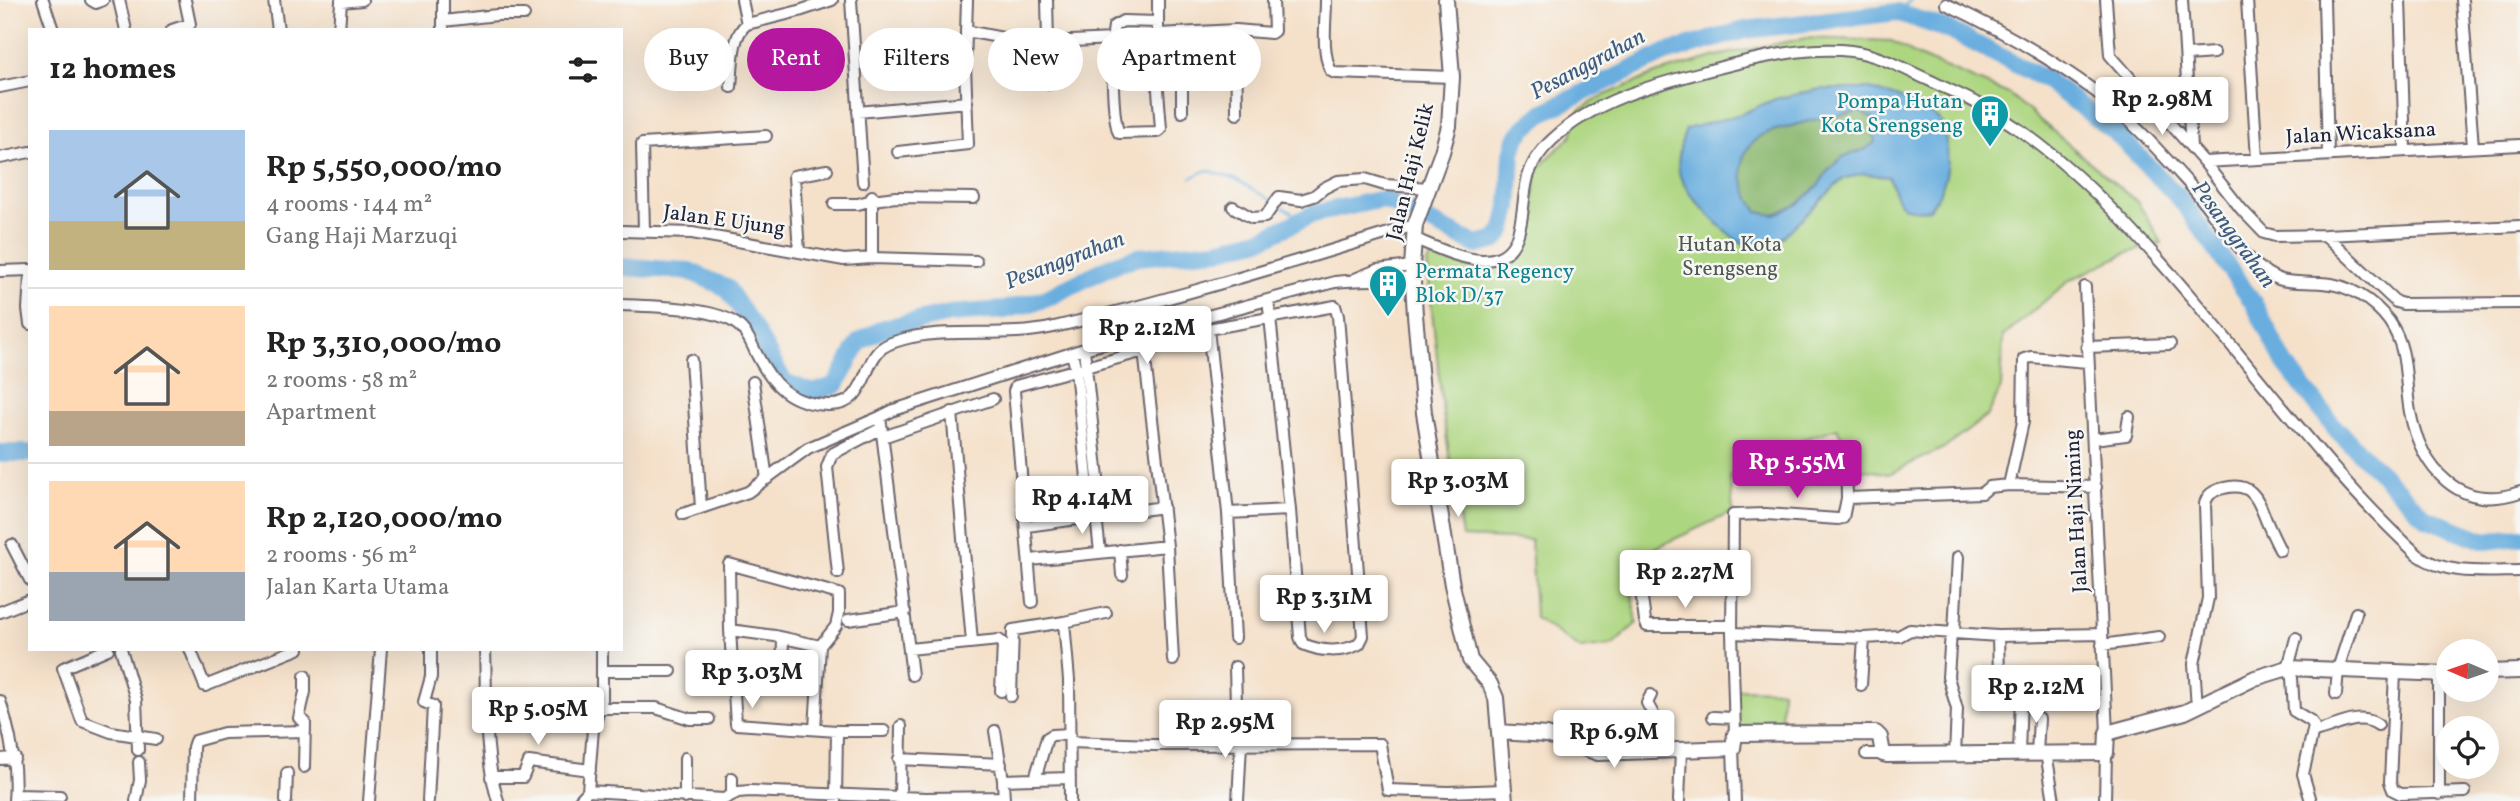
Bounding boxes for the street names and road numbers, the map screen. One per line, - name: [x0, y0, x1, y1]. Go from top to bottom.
- street label: Jalan Haji Kelik: [1380, 100, 1442, 244]
- street label: Jalan Wicaksana: [2285, 116, 2437, 152]
- street label: Jalan E Ujung: [661, 198, 787, 244]
- street label: Jalan Haji Niming: [2058, 429, 2096, 593]

